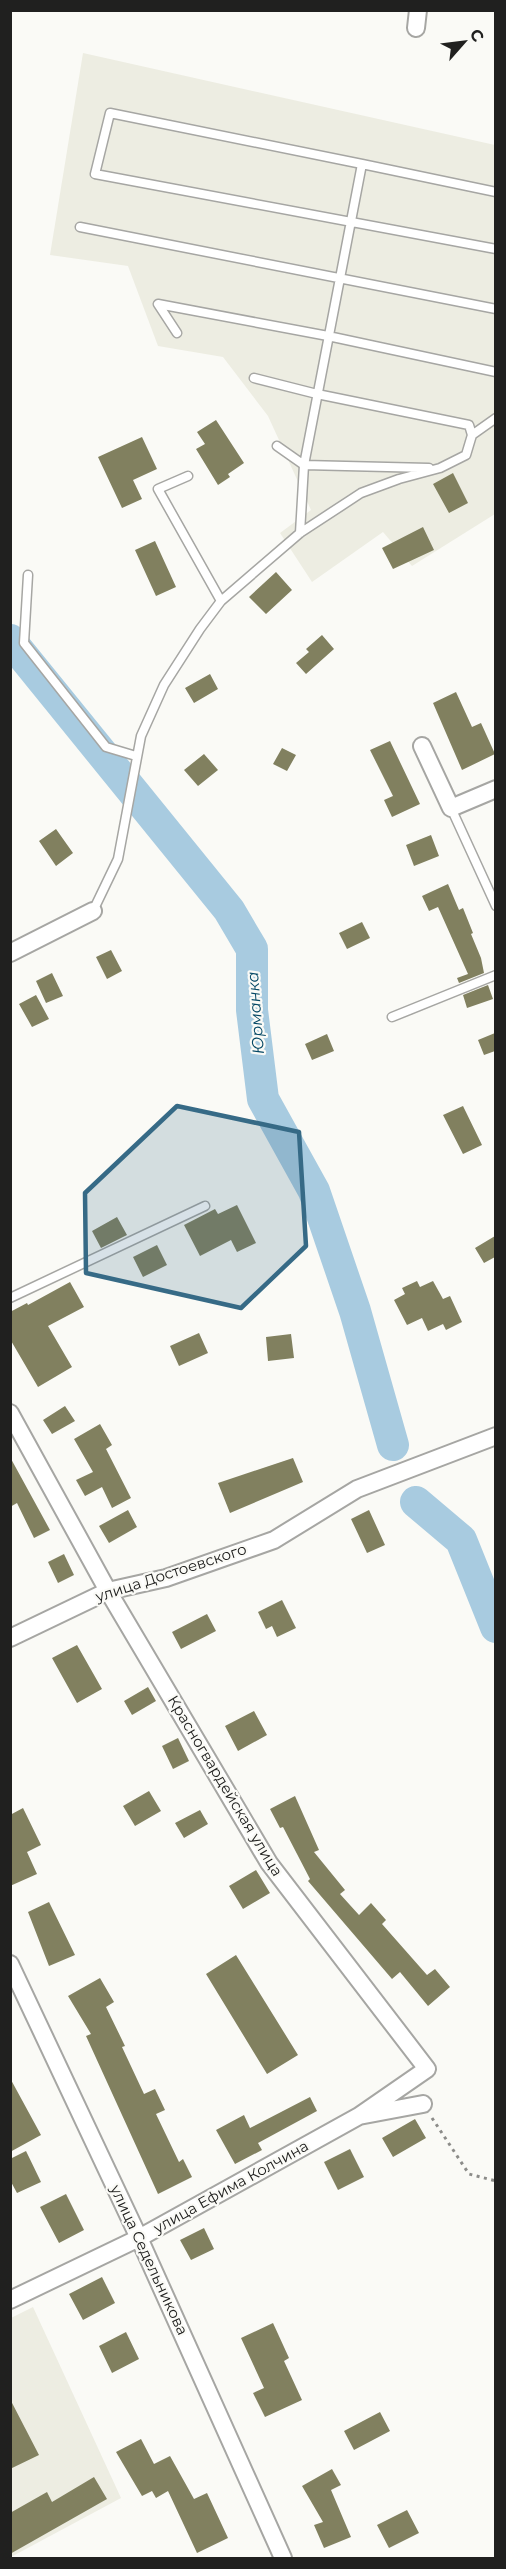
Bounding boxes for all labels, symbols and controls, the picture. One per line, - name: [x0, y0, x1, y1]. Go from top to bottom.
- north arrow: [434, 12, 494, 72]
- text: С: [466, 26, 488, 45]
- water label: Юрманка: [243, 971, 268, 1055]
- street label: улица Достоевского: [92, 1539, 249, 1606]
- street label: Красногвардейская улица: [164, 1692, 287, 1880]
- street label: улица Ефима Колчина: [149, 2136, 312, 2238]
- street label: улица Седельникова: [106, 2181, 193, 2338]

